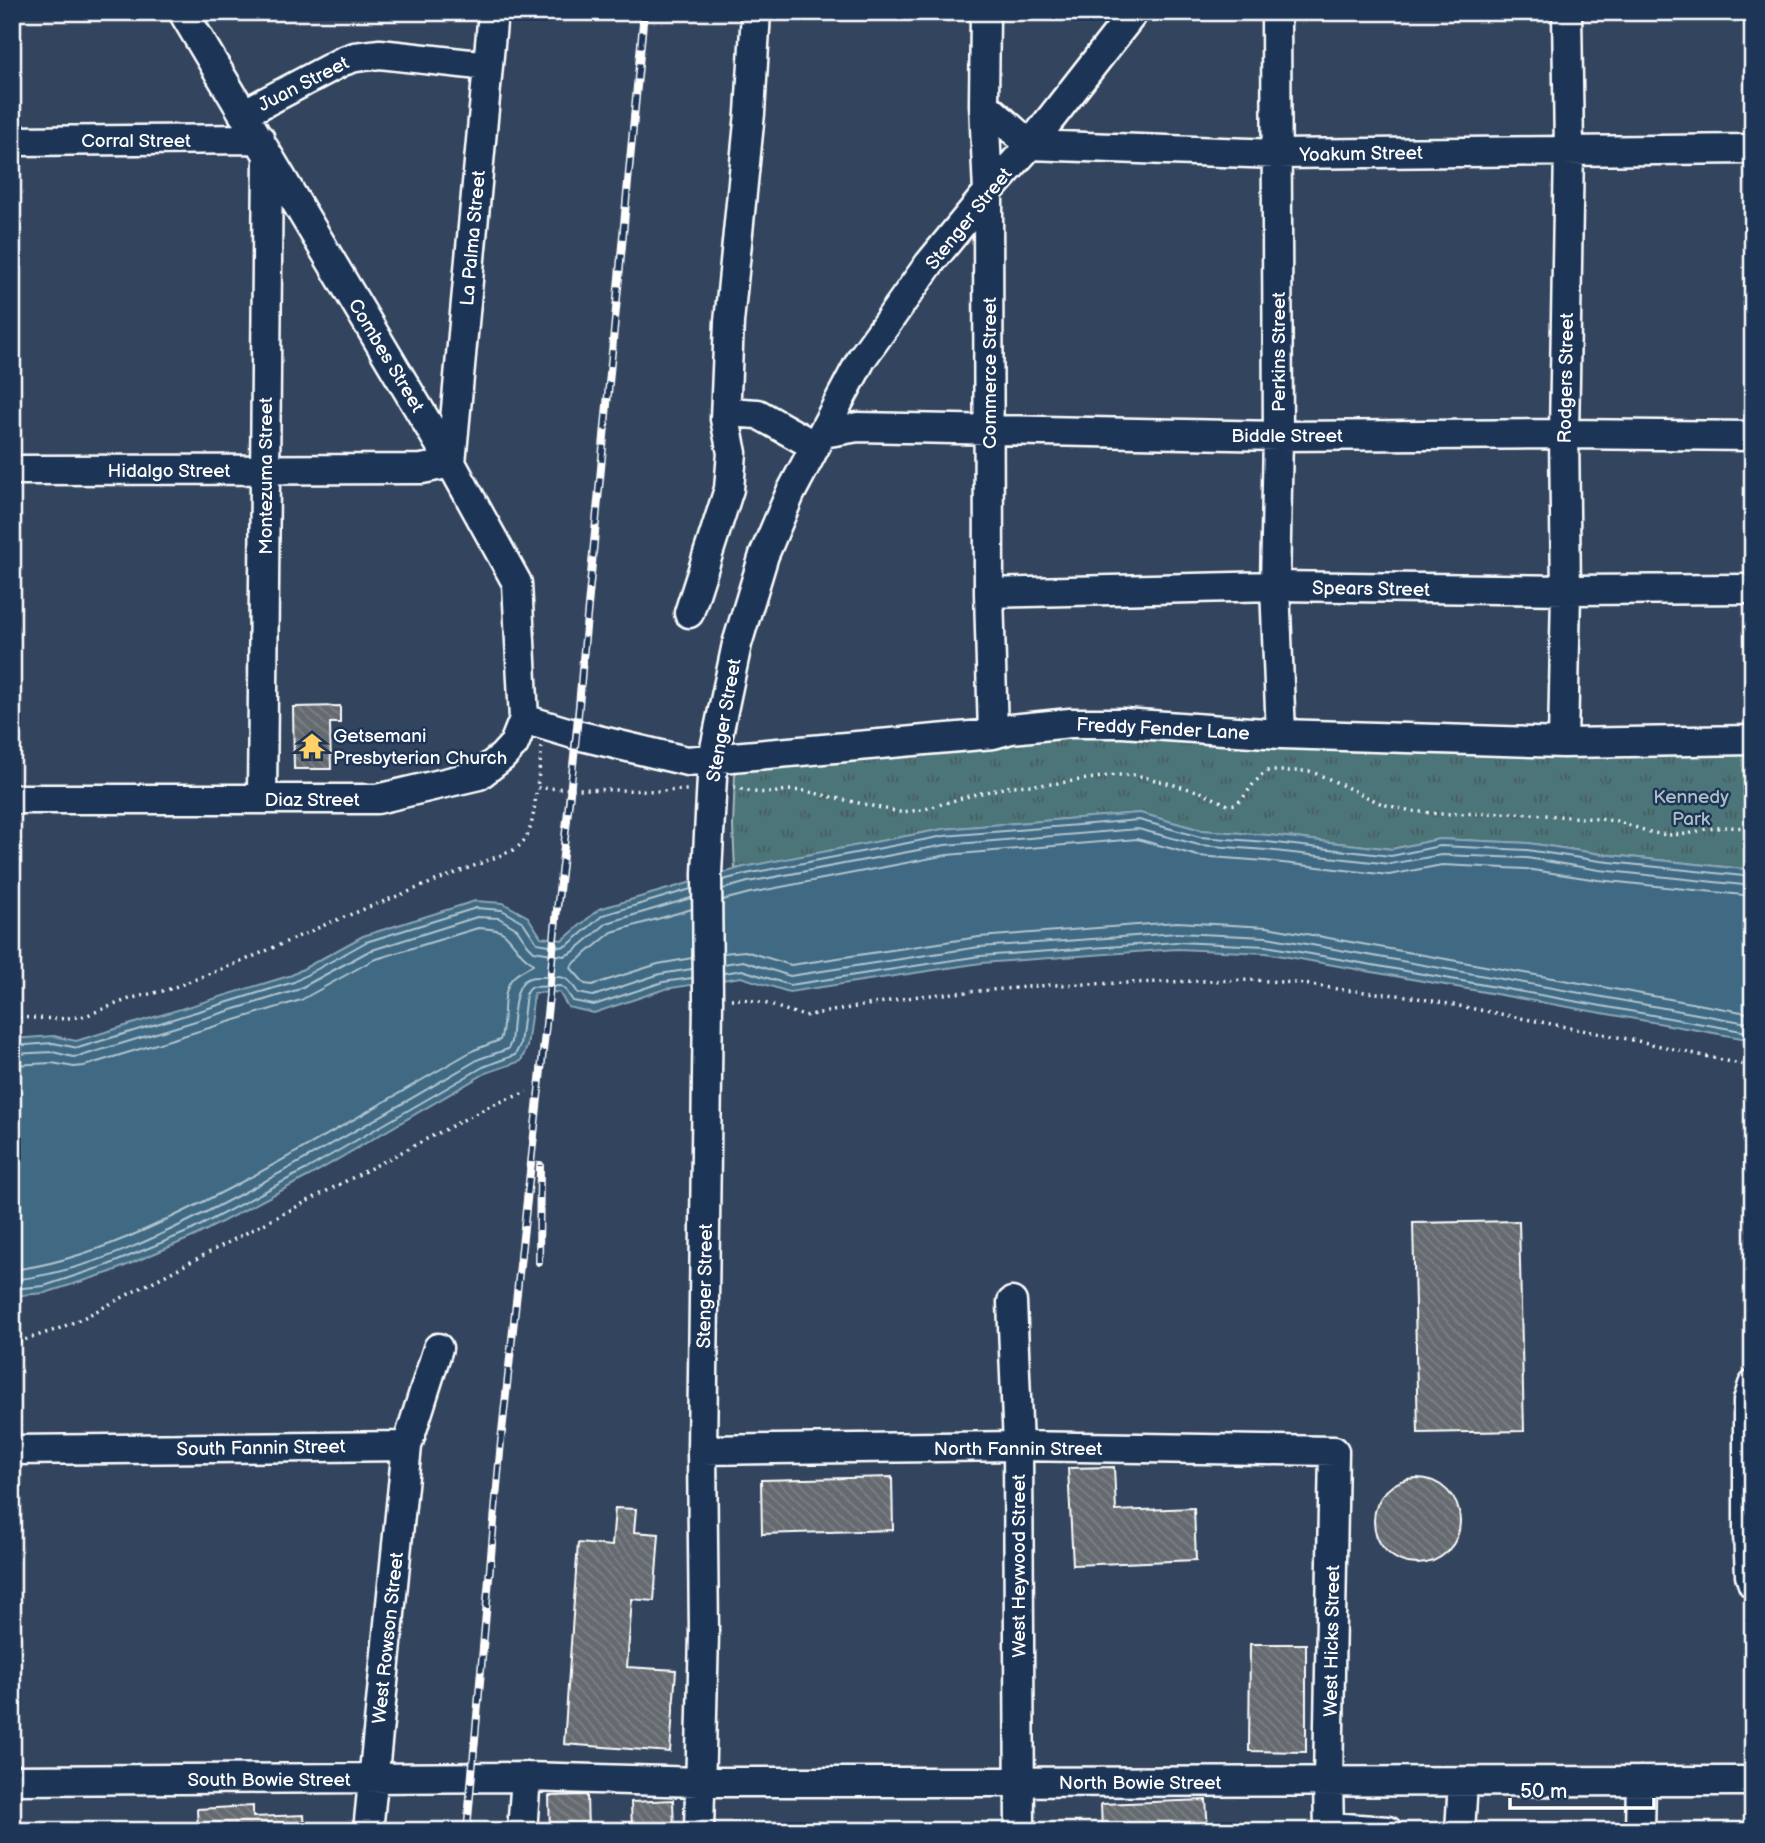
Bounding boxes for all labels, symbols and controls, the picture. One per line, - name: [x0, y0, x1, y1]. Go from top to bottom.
- street label: Juan Street: [254, 52, 353, 117]
- street label: Corral Street: [81, 130, 191, 153]
- street label: Yoakum Street: [1298, 142, 1423, 167]
- street label: Stenger Street: [921, 163, 1017, 275]
- street label: La Palma Street: [456, 169, 491, 307]
- street label: Perkins Street: [1268, 292, 1291, 412]
- street label: Combes Street: [343, 295, 429, 417]
- street label: Commerce Street: [979, 297, 1002, 449]
- street label: Rodgers Street: [1554, 312, 1579, 444]
- street label: Montezuma Street: [255, 397, 278, 555]
- street label: Biddle Street: [1231, 425, 1343, 448]
- street label: Hidalgo Street: [108, 460, 231, 483]
- street label: Spears Street: [1312, 577, 1430, 602]
- street label: Stenger Street: [702, 657, 747, 784]
- street label: Freddy Fender Lane: [1076, 713, 1250, 746]
- place label: Getsemani Presbyterian Church: [333, 725, 507, 770]
- temple icon: Getsemani Presbyterian Church: [297, 731, 327, 761]
- park label: Kennedy Park: [1653, 786, 1729, 831]
- street label: Diaz Street: [264, 789, 360, 812]
- street label: Stenger Street: [693, 1223, 718, 1349]
- street label: South Fannin Street: [176, 1436, 346, 1461]
- street label: North Fannin Street: [934, 1438, 1102, 1461]
- street label: West Heywood Street: [1008, 1474, 1031, 1658]
- street label: West Rowson Street: [368, 1551, 409, 1725]
- street label: West Hicks Street: [1320, 1565, 1345, 1717]
- scale bar: [1510, 1766, 1653, 1810]
- street label: South Bowie Street: [187, 1769, 351, 1792]
- street label: North Bowie Street: [1059, 1772, 1222, 1795]
- text: 50 m: [1520, 1779, 1567, 1804]

